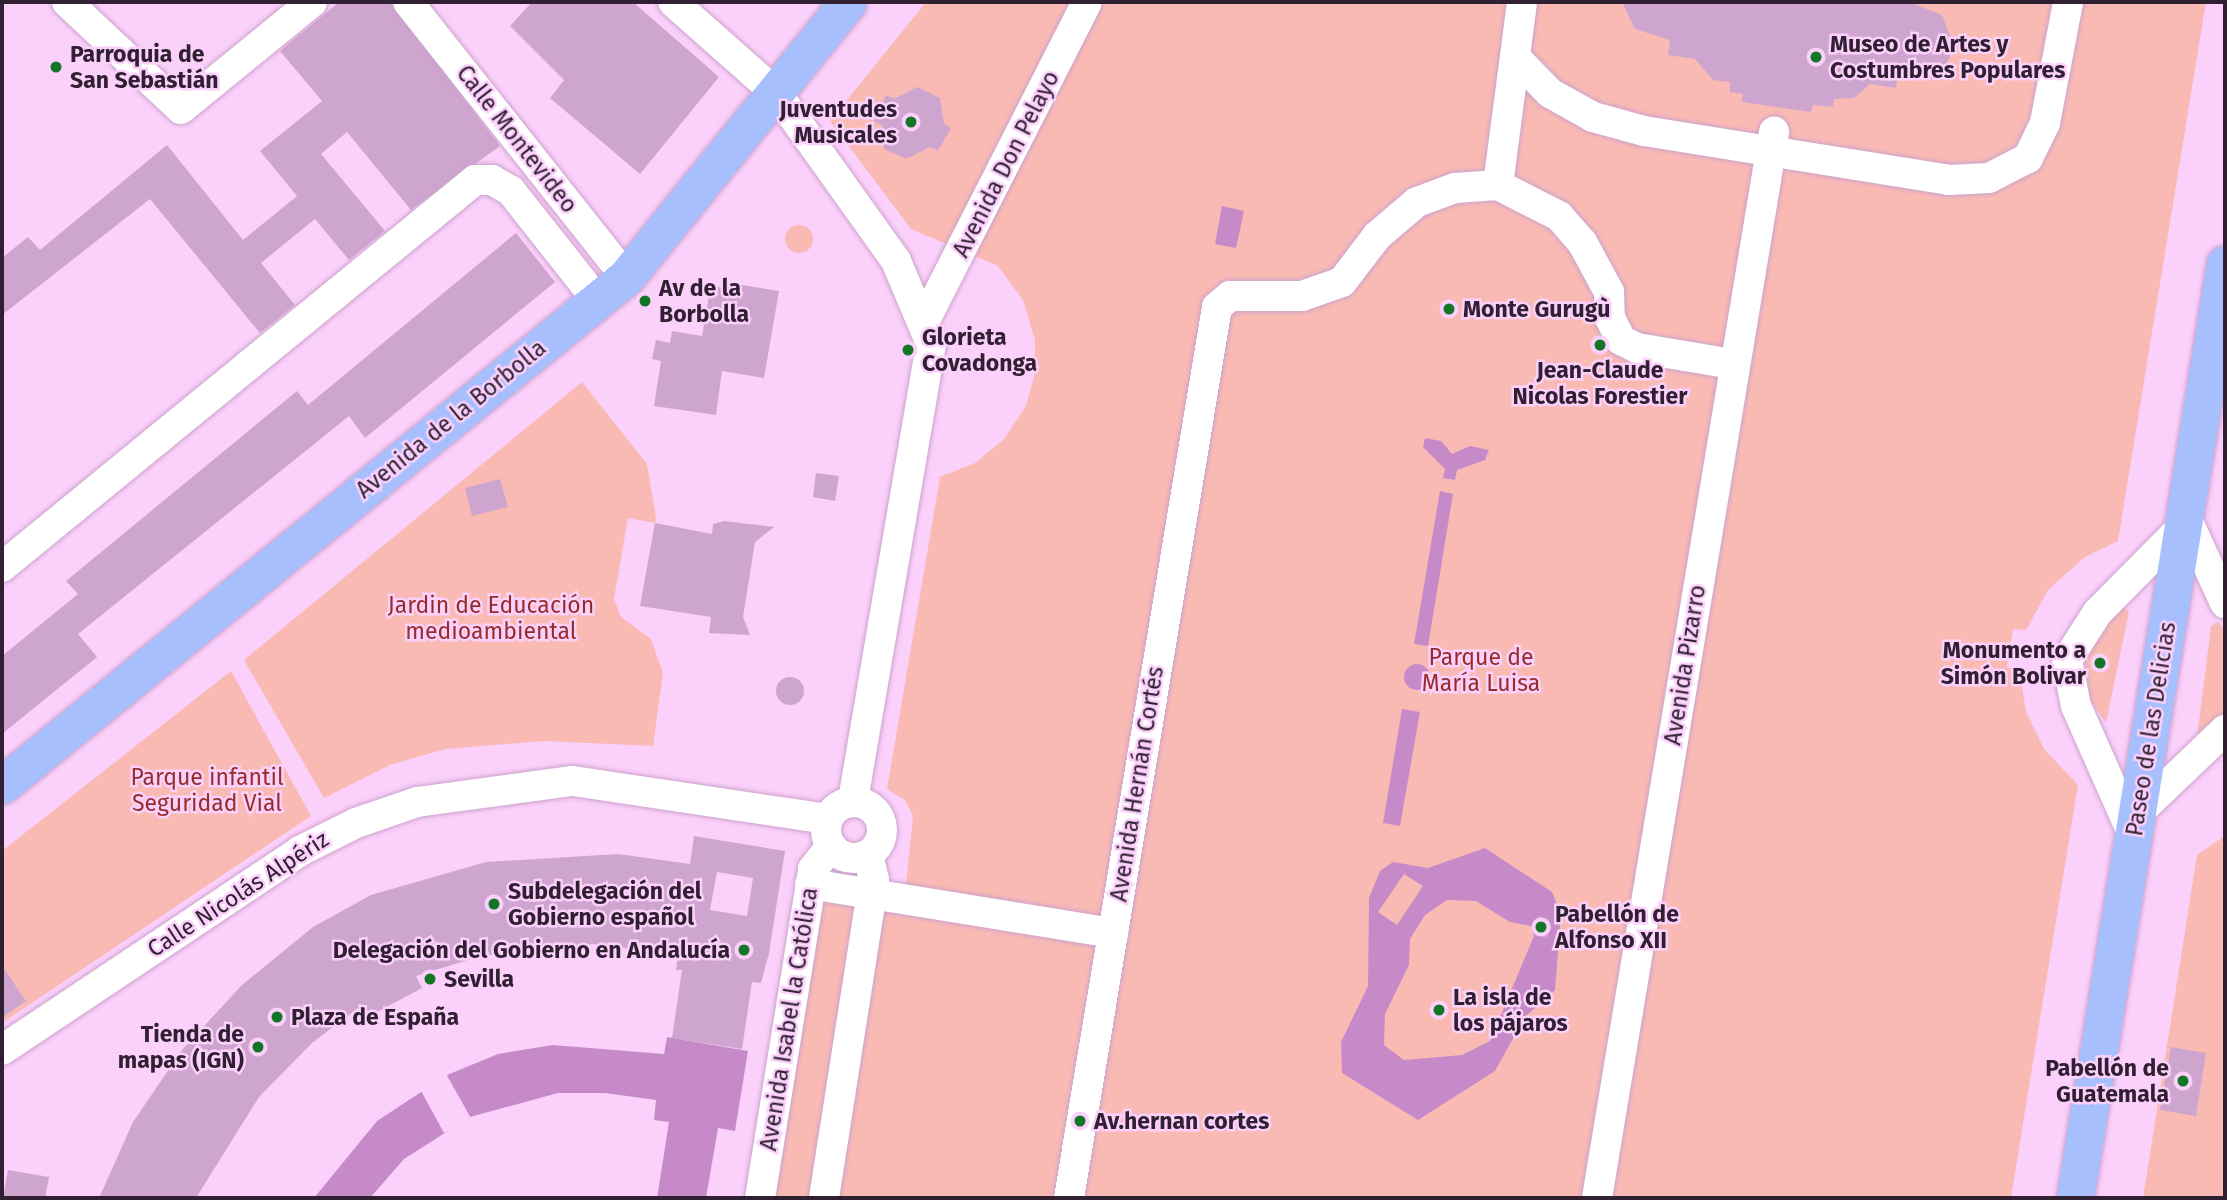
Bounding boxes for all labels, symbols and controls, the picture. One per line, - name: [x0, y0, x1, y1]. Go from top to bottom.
- place label: Museo de Artes y Costumbres Populares: [1830, 30, 2065, 84]
- place label: Parroquia de San Sebastián: [70, 40, 219, 94]
- marker: Museo de Artes y Costumbres Populares: [1808, 49, 1824, 65]
- marker: Parroquia de San Sebastián: [48, 59, 64, 75]
- street label: Calle Montevideo: [451, 60, 583, 218]
- street label: Avenida Don Pelayo: [947, 66, 1065, 262]
- place label: Juventudes Musicales: [779, 95, 897, 149]
- marker: Juventudes Musicales: [903, 114, 919, 130]
- place label: Av de la Borbolla: [659, 274, 749, 328]
- marker: Av de la Borbolla: [637, 293, 653, 309]
- place label: Monte Gurugù: [1463, 295, 1610, 323]
- marker: Monte Gurugù: [1441, 301, 1457, 317]
- place label: Glorieta Covadonga: [922, 323, 1037, 377]
- street label: Avenida de la Borbolla: [351, 334, 551, 504]
- marker: Jean-Claude Nicolas Forestier: [1592, 337, 1608, 353]
- marker: Glorieta Covadonga: [900, 342, 916, 358]
- place label: Jean-Claude Nicolas Forestier: [1513, 356, 1687, 410]
- street label: Avenida Pizarro: [1659, 583, 1711, 747]
- park label: Jardin de Educación medioambiental: [388, 591, 594, 645]
- street label: Paseo de las Delicias: [2120, 620, 2182, 838]
- place label: Monumento a Simón Bolivar: [1941, 636, 2086, 690]
- park label: Parque de María Luisa: [1422, 643, 1540, 697]
- marker: Monumento a Simón Bolivar: [2092, 655, 2108, 671]
- street label: Avenida Hernán Cortés: [1105, 664, 1169, 904]
- park label: Parque infantil Seguridad Vial: [130, 763, 284, 817]
- street label: Calle Nicolás Alpériz: [142, 825, 334, 963]
- place label: Subdelegación del Gobierno español: [508, 877, 702, 931]
- street label: Avenida Isabel la Católica: [755, 885, 823, 1153]
- marker: Subdelegación del Gobierno español: [486, 896, 502, 912]
- place label: Pabellón de Alfonso XII: [1555, 900, 1679, 954]
- marker: Pabellón de Alfonso XII: [1533, 919, 1549, 935]
- place label: Delegación del Gobierno en Andalucía: [333, 936, 730, 964]
- marker: Delegación del Gobierno en Andalucía: [736, 942, 752, 958]
- place label: Sevilla: [444, 965, 514, 993]
- marker: Sevilla: [422, 971, 438, 987]
- place label: La isla de los pájaros: [1453, 983, 1568, 1037]
- marker: La isla de los pájaros: [1431, 1002, 1447, 1018]
- place label: Plaza de España: [291, 1003, 459, 1031]
- marker: Plaza de España: [269, 1009, 285, 1025]
- place label: Tienda de mapas (IGN): [118, 1020, 244, 1074]
- marker: Tienda de mapas (IGN): [250, 1039, 266, 1055]
- place label: Pabellón de Guatemala: [2045, 1054, 2169, 1108]
- marker: Pabellón de Guatemala: [2175, 1073, 2191, 1089]
- place label: Av.hernan cortes: [1094, 1107, 1269, 1135]
- marker: Av.hernan cortes: [1072, 1113, 1088, 1129]

